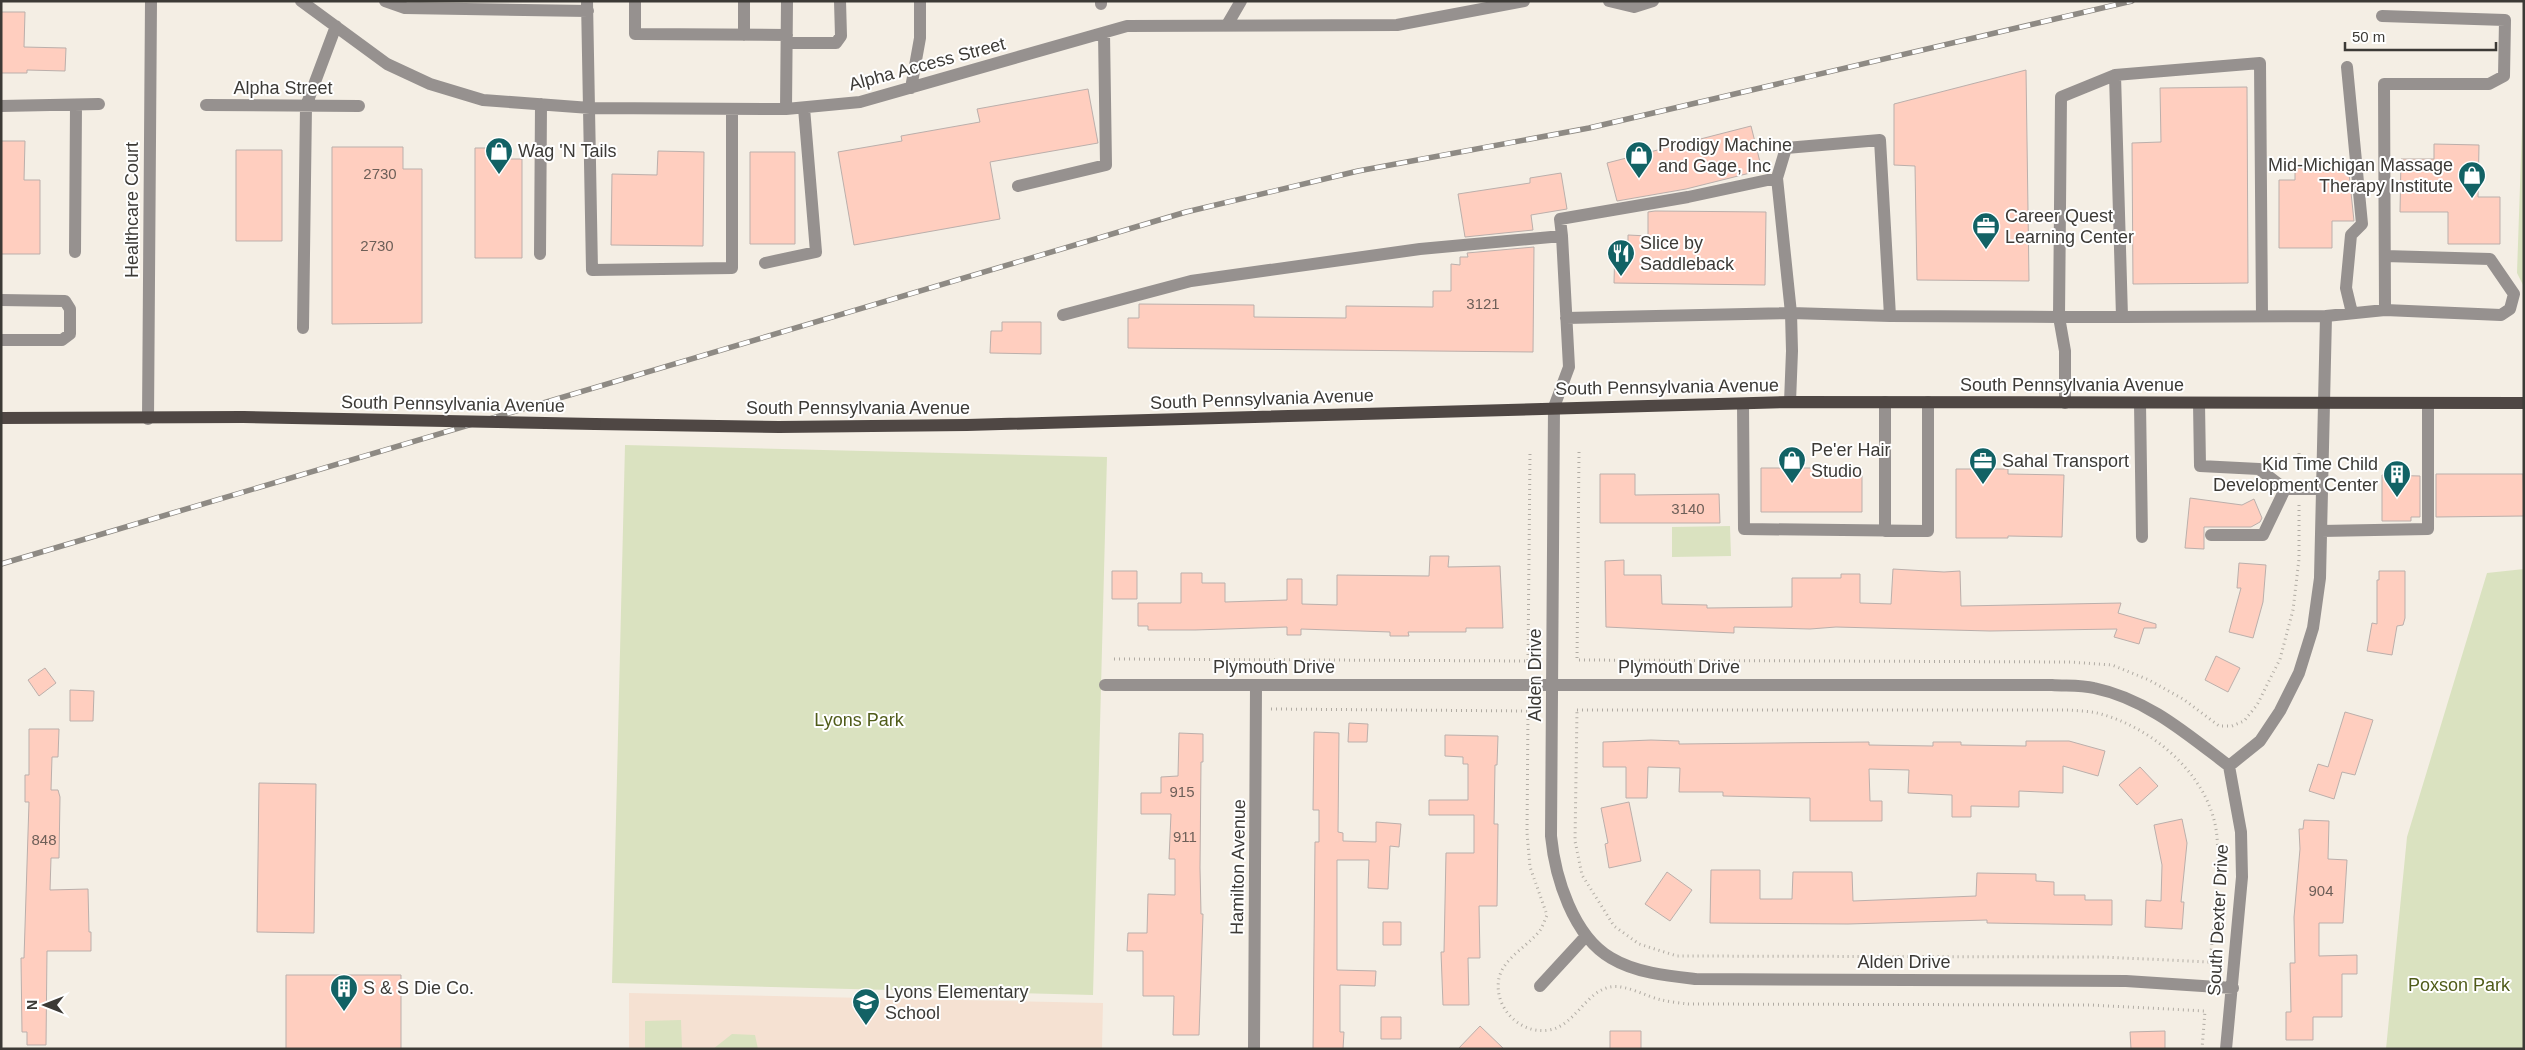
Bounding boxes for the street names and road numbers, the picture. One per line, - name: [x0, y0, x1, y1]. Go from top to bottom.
- street label: Alpha Access Street: [847, 33, 1007, 95]
- street label: Alpha Street: [233, 78, 333, 98]
- street label: Healthcare Court: [122, 142, 142, 278]
- street label: South Pennsylvania Avenue: [1555, 375, 1779, 399]
- street label: South Pennsylvania Avenue: [1960, 375, 2184, 395]
- street label: South Pennsylvania Avenue: [1150, 385, 1374, 413]
- street label: South Pennsylvania Avenue: [341, 392, 565, 416]
- street label: South Pennsylvania Avenue: [746, 398, 970, 418]
- street label: Alden Drive: [1525, 628, 1545, 722]
- street label: Plymouth Drive: [1213, 657, 1335, 677]
- street label: Plymouth Drive: [1618, 657, 1740, 677]
- street label: Hamilton Avenue: [1227, 799, 1249, 935]
- street label: South Dexter Drive: [2204, 844, 2232, 996]
- street label: Alden Drive: [1857, 952, 1951, 972]

